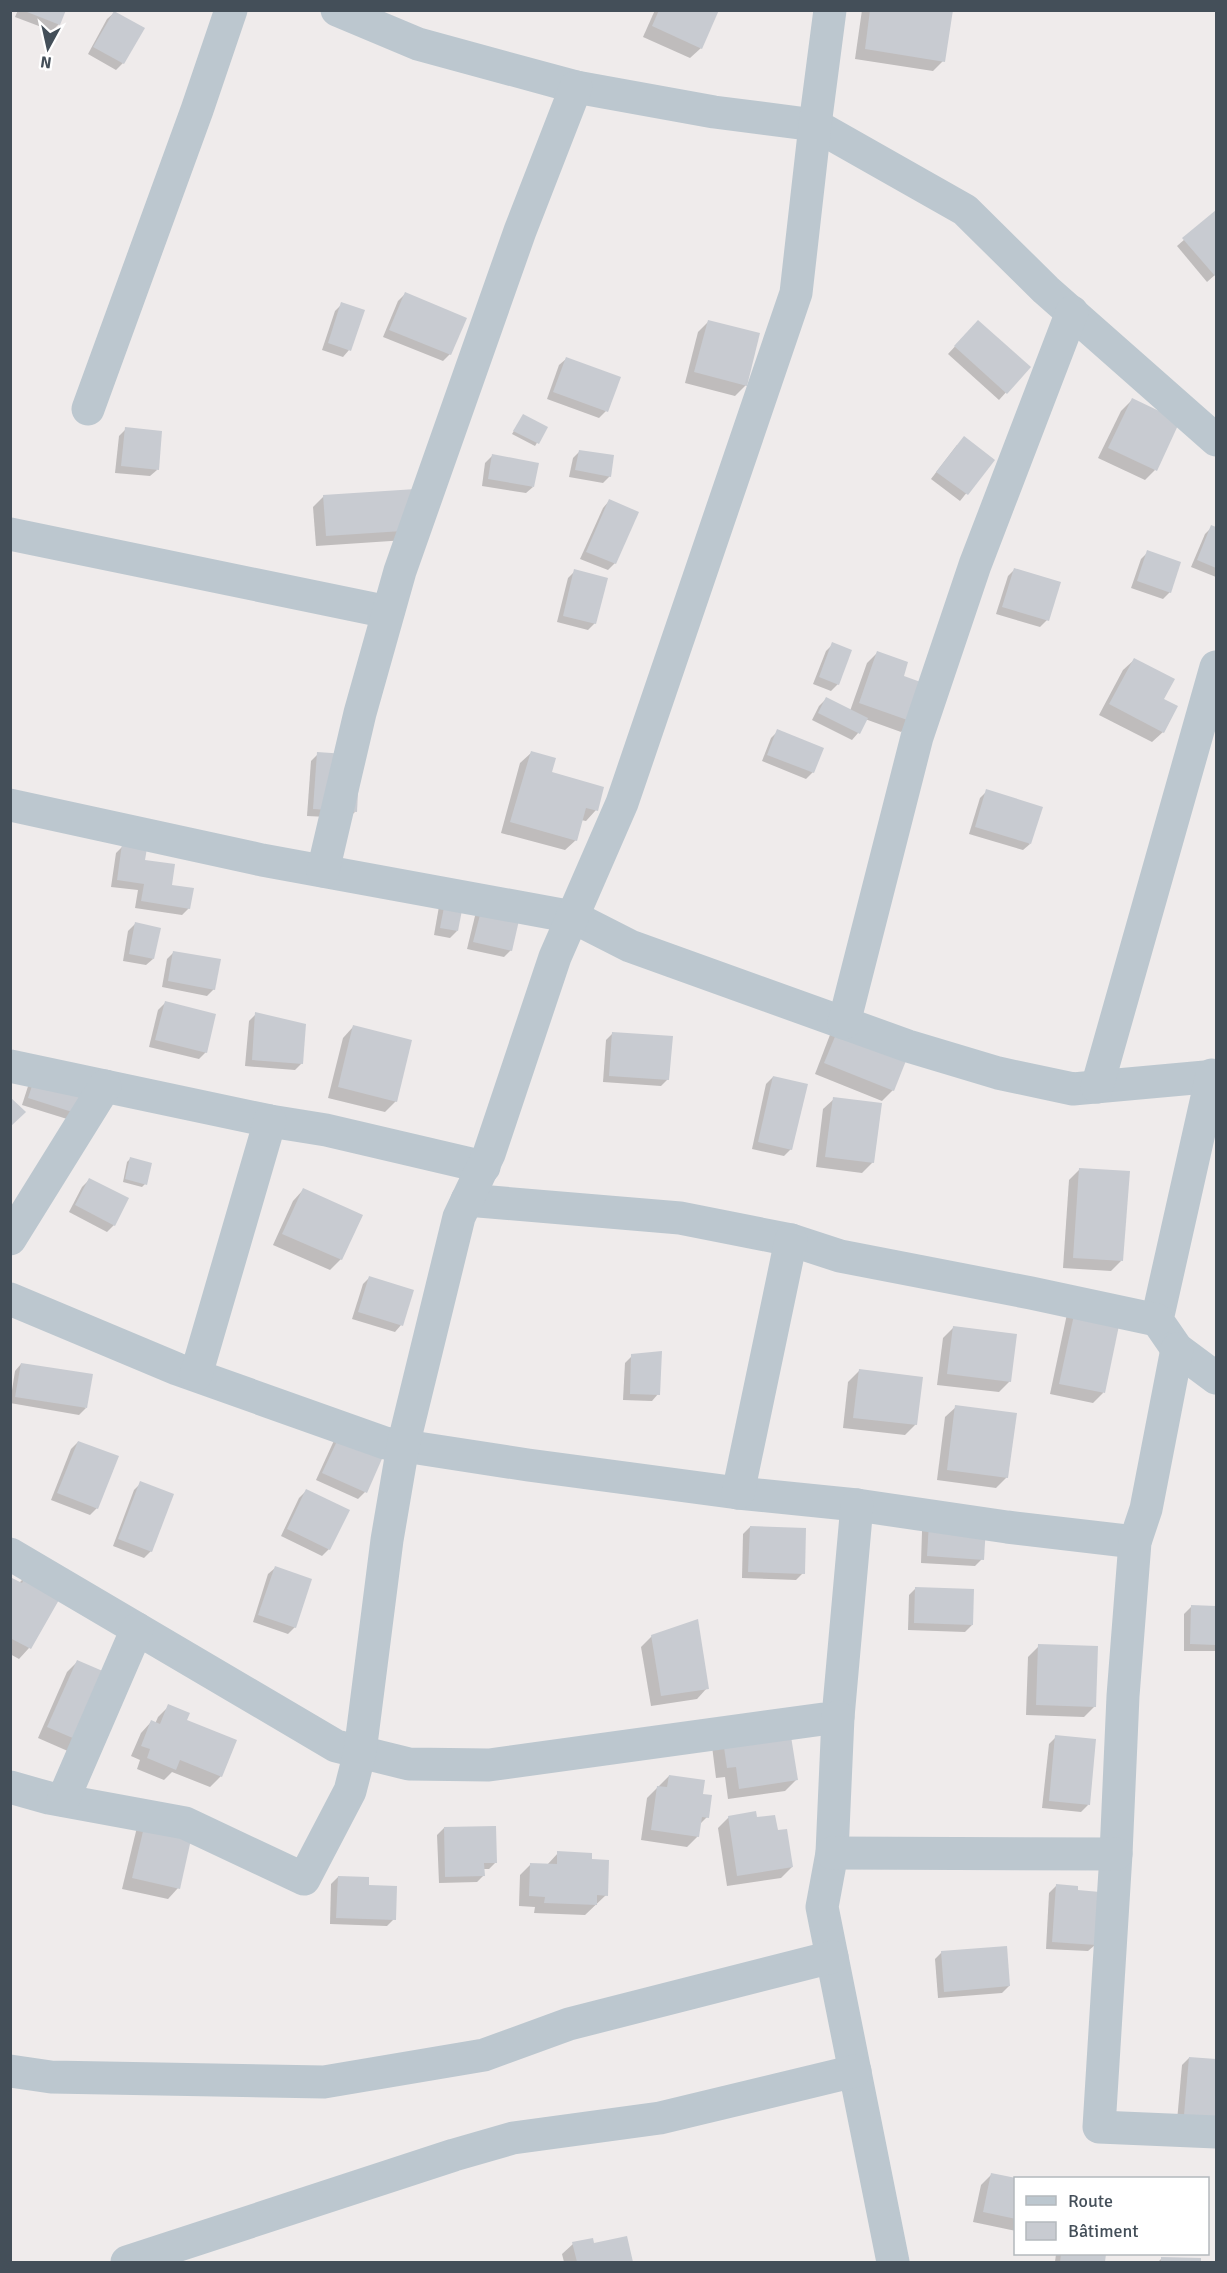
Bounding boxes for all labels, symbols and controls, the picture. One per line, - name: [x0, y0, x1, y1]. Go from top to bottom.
- north arrow: [18, 18, 78, 78]
- text: N: [39, 51, 53, 73]
- legend: [1014, 2177, 1209, 2255]
- text: Route: [1068, 2190, 1113, 2212]
- text: Bâtiment: [1068, 2220, 1139, 2242]

